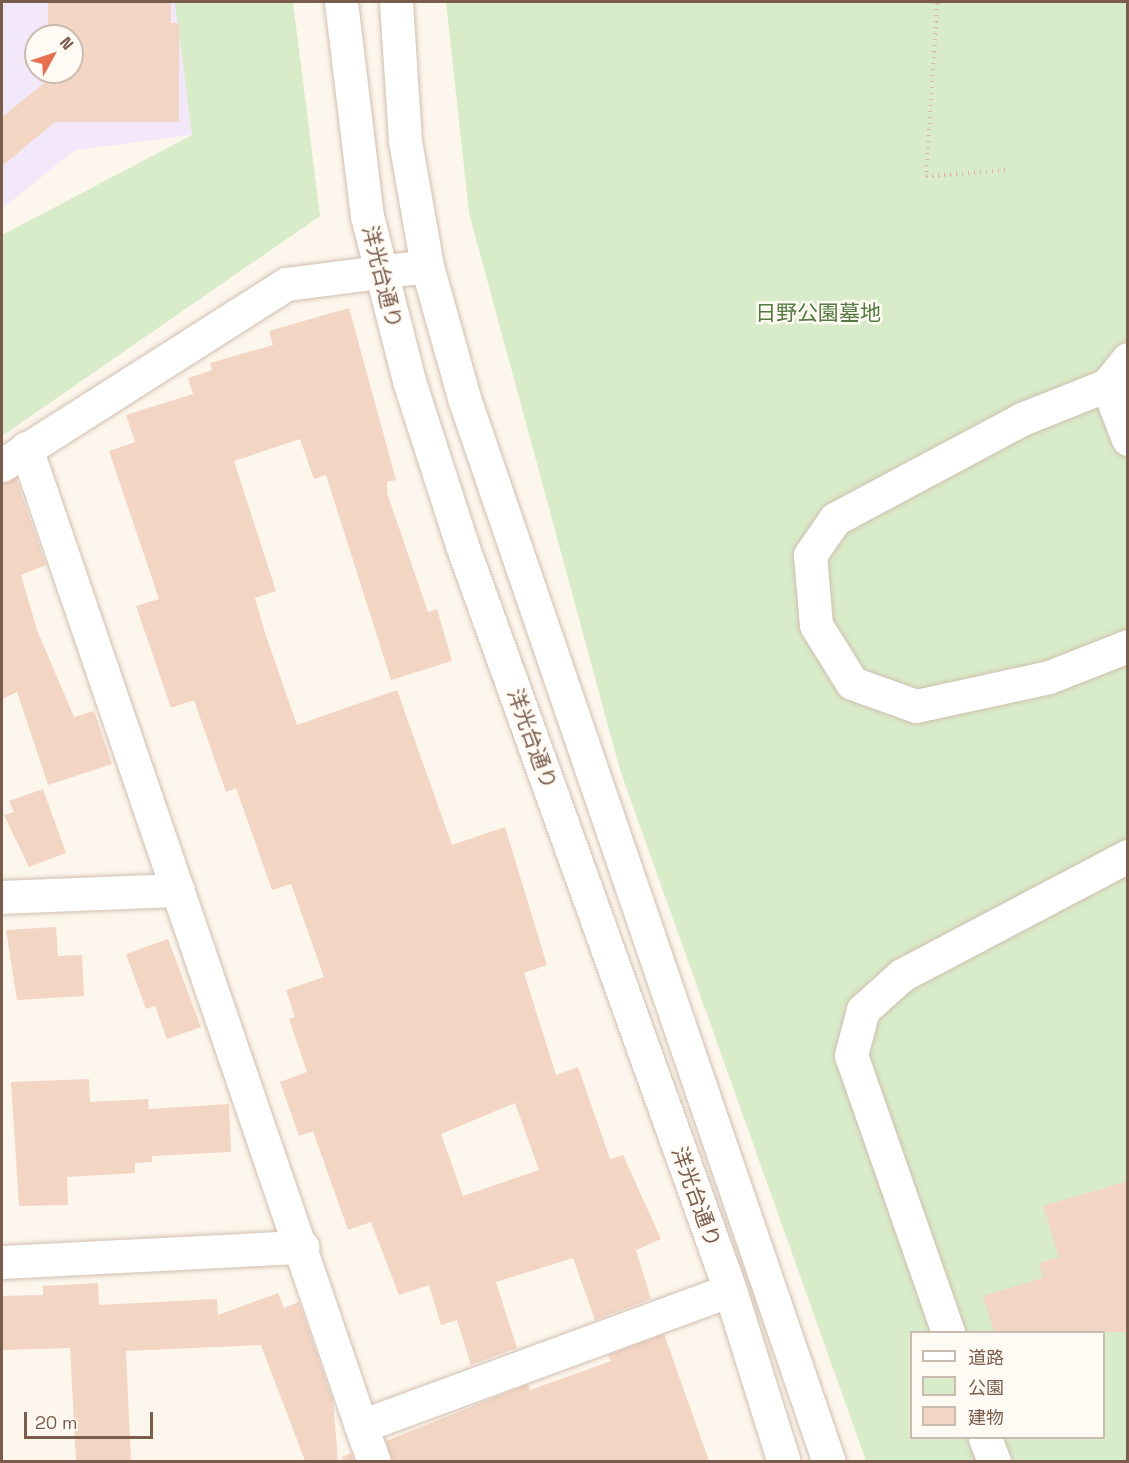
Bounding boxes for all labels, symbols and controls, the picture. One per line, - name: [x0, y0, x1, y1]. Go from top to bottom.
- north arrow: [24, 24, 84, 84]
- text: N: [55, 33, 78, 54]
- street label: 洋光台通り: [357, 223, 407, 331]
- park label: 日野公園墓地: [755, 300, 881, 326]
- street label: 洋光台通り: [502, 685, 562, 793]
- street label: 洋光台通り: [666, 1143, 726, 1251]
- legend: [910, 1331, 1105, 1439]
- text: 道路: [968, 1346, 1004, 1369]
- text: 公園: [968, 1376, 1004, 1399]
- scale bar: [27, 1400, 156, 1438]
- text: 建物: [968, 1406, 1004, 1429]
- text: 20 m: [35, 1411, 78, 1434]

